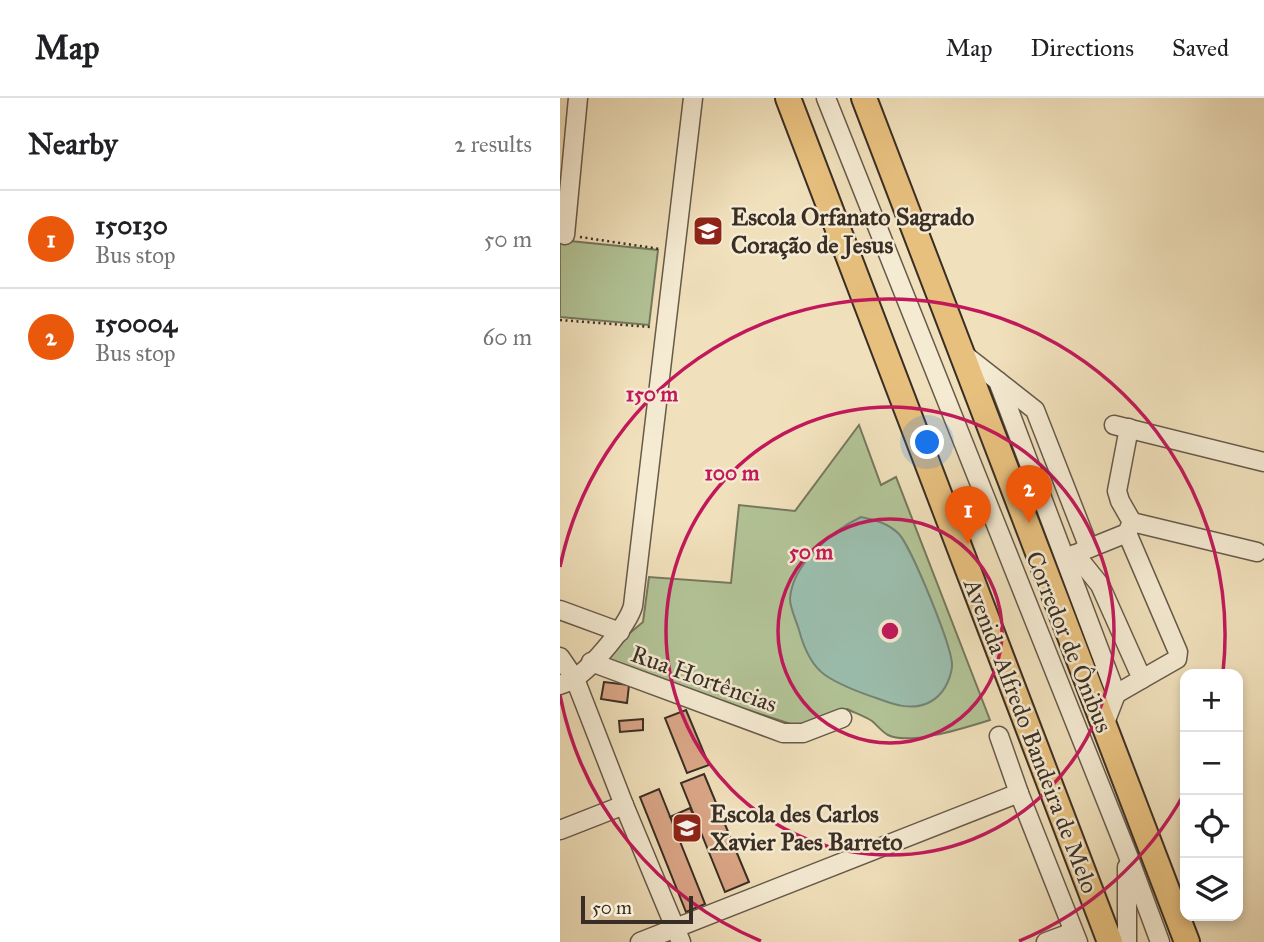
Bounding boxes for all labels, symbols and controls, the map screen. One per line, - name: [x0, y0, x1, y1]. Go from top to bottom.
- text: Map: [35, 28, 99, 68]
- text: Map: [946, 33, 993, 63]
- text: Directions: [1031, 33, 1134, 63]
- text: Saved: [1172, 33, 1229, 63]
- text: Nearby: [28, 126, 118, 162]
- text: 2 results: [454, 130, 532, 158]
- place label: Escola Orfanato Sagrado Coração de Jesus: [731, 202, 974, 260]
- text: 150130: [95, 209, 168, 241]
- school or university icon: Escola Orfanato Sagrado Coração de Jesus: [691, 214, 725, 248]
- text: 1: [46, 225, 56, 253]
- text: 50 m: [484, 225, 532, 253]
- text: Bus stop: [95, 241, 176, 269]
- text: 150004: [95, 307, 177, 339]
- text: 2: [45, 323, 57, 351]
- text: 60 m: [483, 323, 532, 351]
- text: Bus stop: [95, 339, 176, 367]
- text: 150 m: [626, 381, 678, 407]
- your location: [910, 425, 944, 459]
- text: 100 m: [705, 460, 760, 486]
- pin: 2: [1006, 465, 1052, 523]
- pin: 1: [945, 486, 991, 544]
- text: 50 m: [789, 539, 833, 565]
- street label: Corredor de Ônibus: [1019, 547, 1119, 737]
- street label: Avenida Alfredo Bandeira de Melo: [957, 573, 1105, 898]
- centre of rings: [878, 619, 902, 643]
- street label: Rua Hortências: [627, 639, 781, 719]
- map controls: [1180, 669, 1243, 921]
- button: +: [1180, 669, 1243, 732]
- button: −: [1180, 732, 1243, 795]
- button: locate: [1180, 795, 1243, 858]
- place label: Escola des Carlos Xavier Paes Barreto: [709, 799, 903, 857]
- school or university icon: Escola des Carlos Xavier Paes Barreto: [670, 811, 704, 845]
- button: layers: [1180, 858, 1243, 921]
- scale bar: [581, 893, 693, 925]
- text: 50 m: [592, 896, 632, 919]

